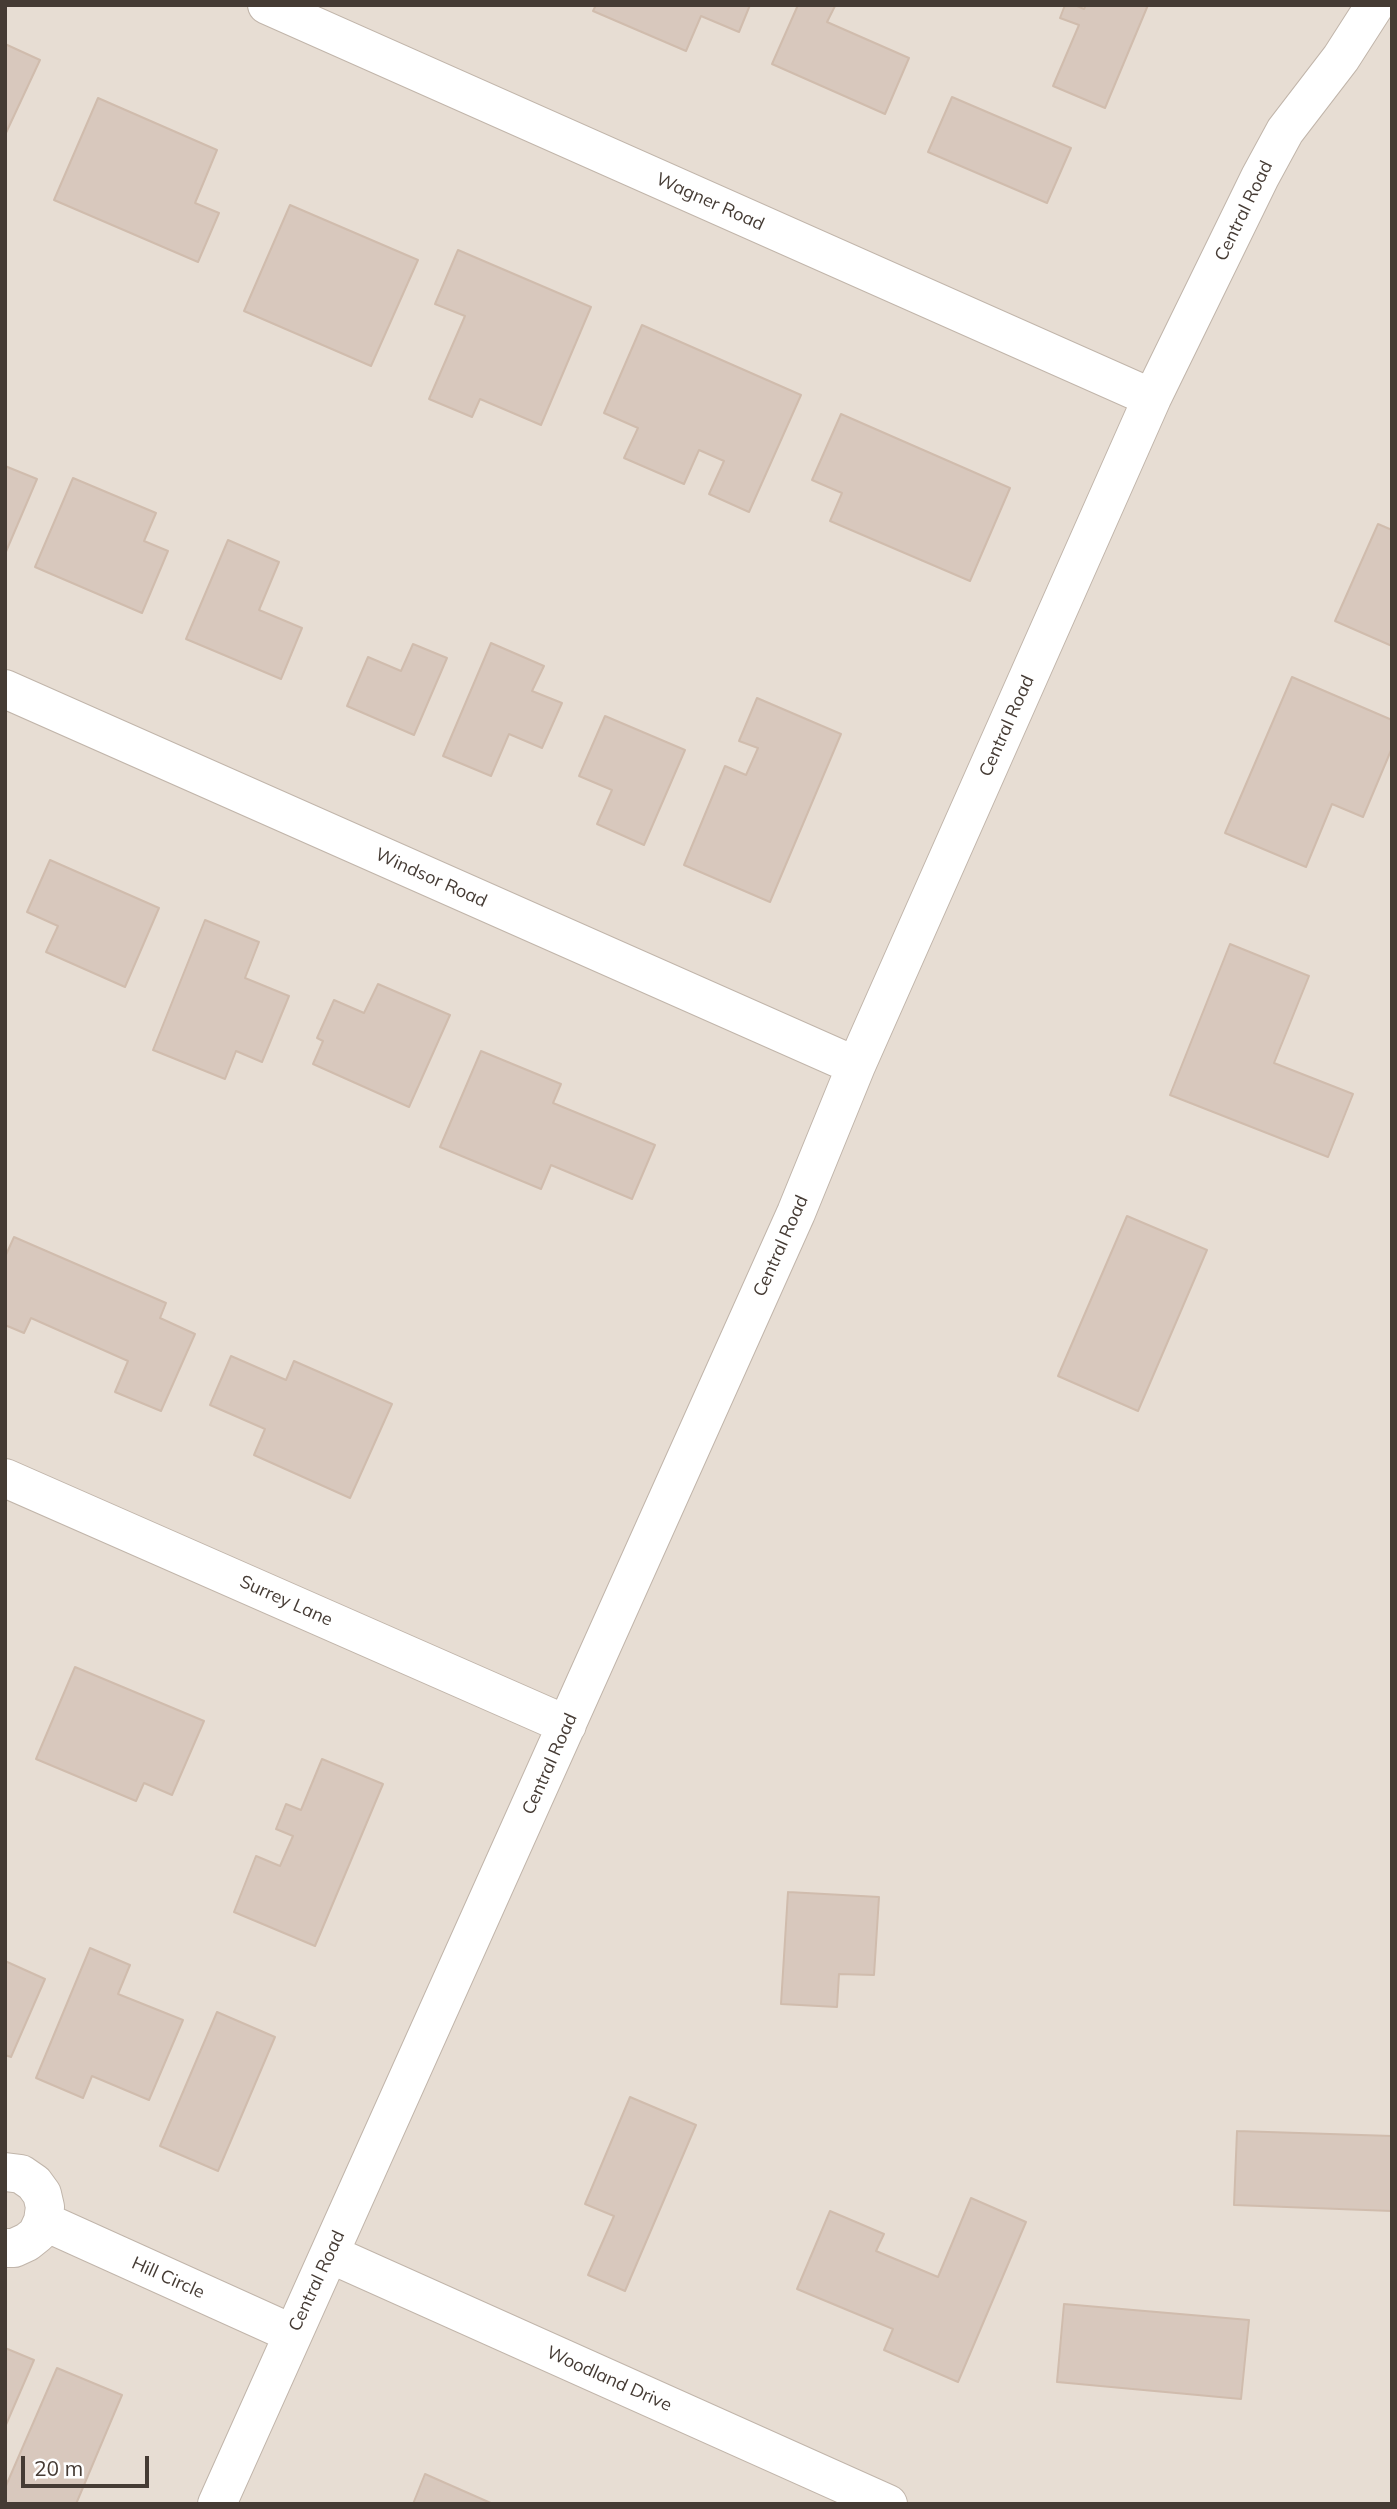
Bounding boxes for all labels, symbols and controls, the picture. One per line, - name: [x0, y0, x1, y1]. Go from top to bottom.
- street label: Central Road: [1210, 157, 1278, 265]
- street label: Wagner Road: [652, 168, 768, 236]
- street label: Central Road: [975, 672, 1039, 780]
- street label: Windsor Road: [372, 844, 490, 912]
- street label: Central Road: [749, 1192, 813, 1300]
- street label: Surrey Lane: [236, 1571, 336, 1631]
- street label: Central Road: [518, 1710, 582, 1818]
- street label: Central Road: [284, 2227, 350, 2335]
- street label: Hill Circle: [128, 2252, 208, 2304]
- street label: Woodland Drive: [543, 2342, 675, 2416]
- scale bar: [24, 2442, 152, 2486]
- text: 20 m: [34, 2455, 83, 2481]

